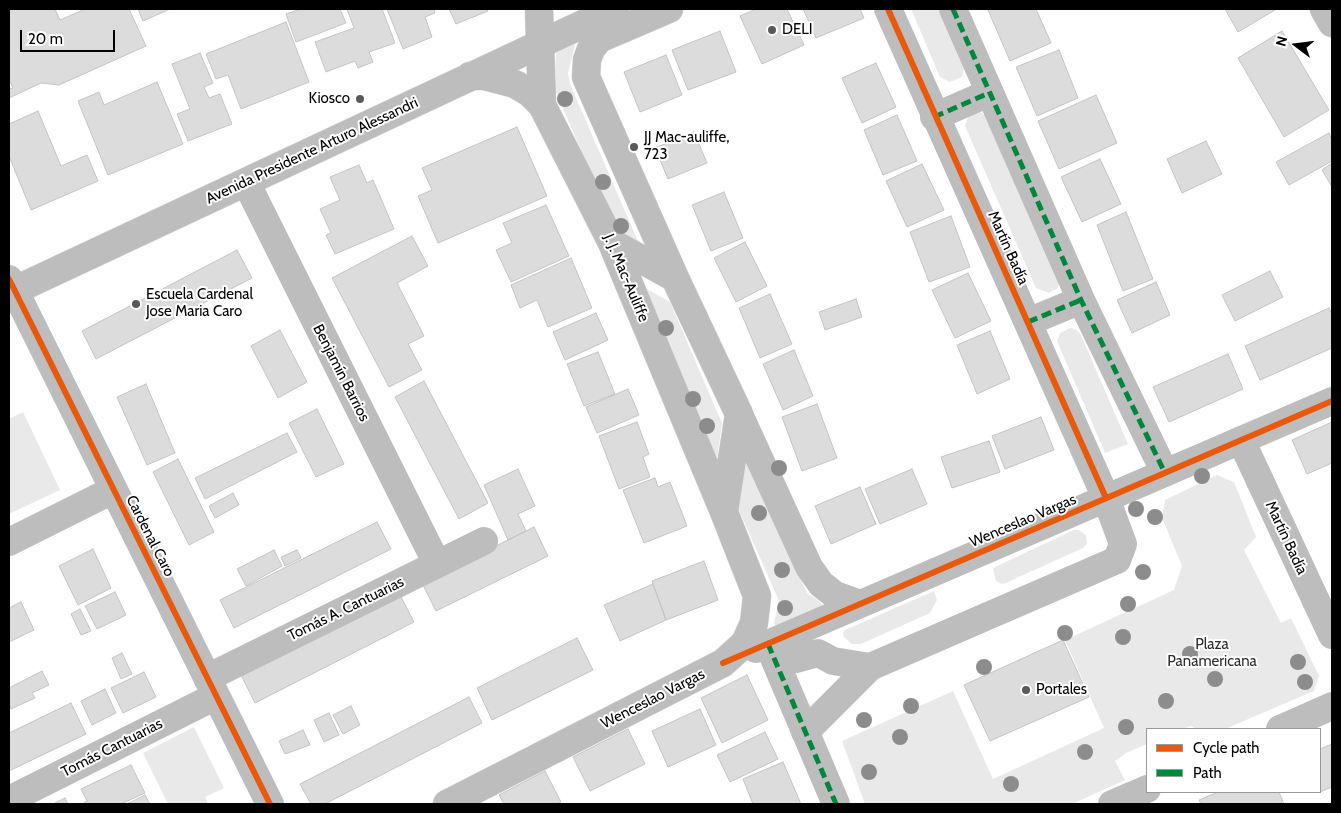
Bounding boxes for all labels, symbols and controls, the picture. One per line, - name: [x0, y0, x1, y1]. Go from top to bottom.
- scale bar: [22, 20, 118, 52]
- north arrow: [1271, 20, 1321, 70]
- place label: DELI: [782, 21, 813, 39]
- marker: DELI: [766, 24, 778, 36]
- text: 20 m: [28, 30, 63, 48]
- text: N: [1272, 34, 1291, 48]
- place label: Kiosco: [309, 90, 350, 108]
- marker: Kiosco: [354, 93, 366, 105]
- street label: Avenida Presidente Arturo Alessandri: [203, 94, 421, 208]
- place label: JJ Mac-auliffe, 723: [644, 129, 729, 164]
- marker: JJ Mac-auliffe, 723: [628, 141, 640, 153]
- street label: Martín Badía: [984, 208, 1032, 288]
- street label: J. J. Mac-Auliffe: [599, 231, 653, 325]
- place label: Escuela Cardenal Jose Maria Caro: [146, 286, 253, 321]
- marker: Escuela Cardenal Jose Maria Caro: [130, 298, 142, 310]
- street label: Benjamín Barrios: [309, 321, 373, 425]
- street label: Wenceslao Vargas: [967, 490, 1079, 552]
- street label: Cardenal Caro: [122, 492, 178, 580]
- street label: Martín Badía: [1261, 498, 1311, 578]
- street label: Tomás A. Cantuarias: [285, 573, 407, 645]
- park label: Plaza Panamericana: [1167, 636, 1257, 671]
- street label: Wenceslao Vargas: [598, 665, 708, 733]
- place label: Portales: [1036, 681, 1087, 699]
- marker: Portales: [1020, 684, 1032, 696]
- street label: Tomás Cantuarias: [58, 715, 166, 781]
- legend: [1146, 728, 1321, 793]
- text: Cycle path: [1193, 739, 1259, 757]
- text: Path: [1193, 764, 1222, 782]

